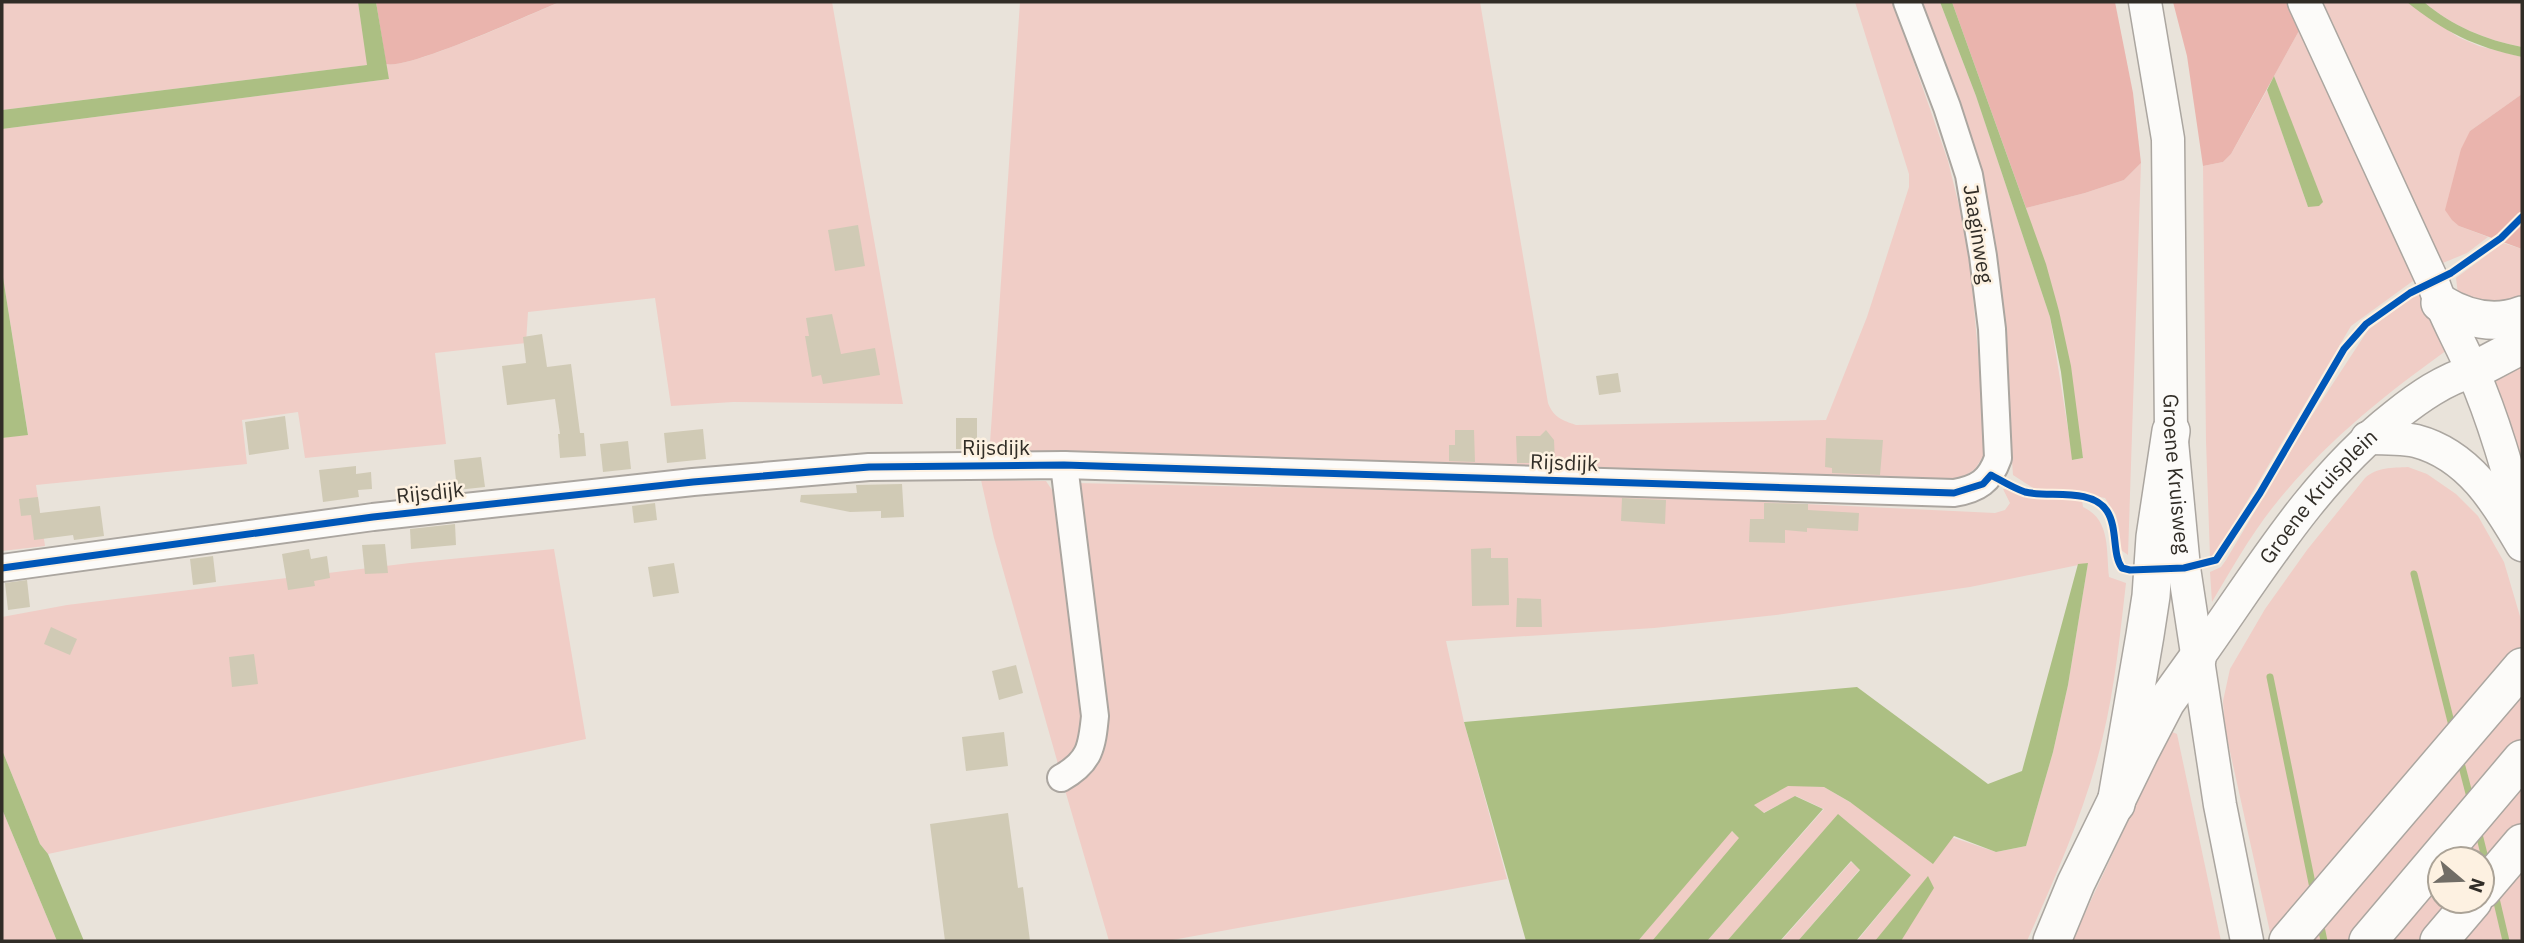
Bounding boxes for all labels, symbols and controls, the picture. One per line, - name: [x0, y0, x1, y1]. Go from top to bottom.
- street label: Jaaginweg: [1957, 182, 2001, 285]
- street label: Groene Kruisweg: [2158, 394, 2198, 555]
- street label: Groene Kruisplein: [2252, 422, 2383, 569]
- street label: Rijsdijk: [962, 433, 1030, 461]
- street label: Rijsdijk: [1530, 447, 1598, 477]
- street label: Rijsdijk: [395, 475, 465, 509]
- north arrow: [2426, 845, 2496, 915]
- text: N: [2463, 875, 2491, 896]

